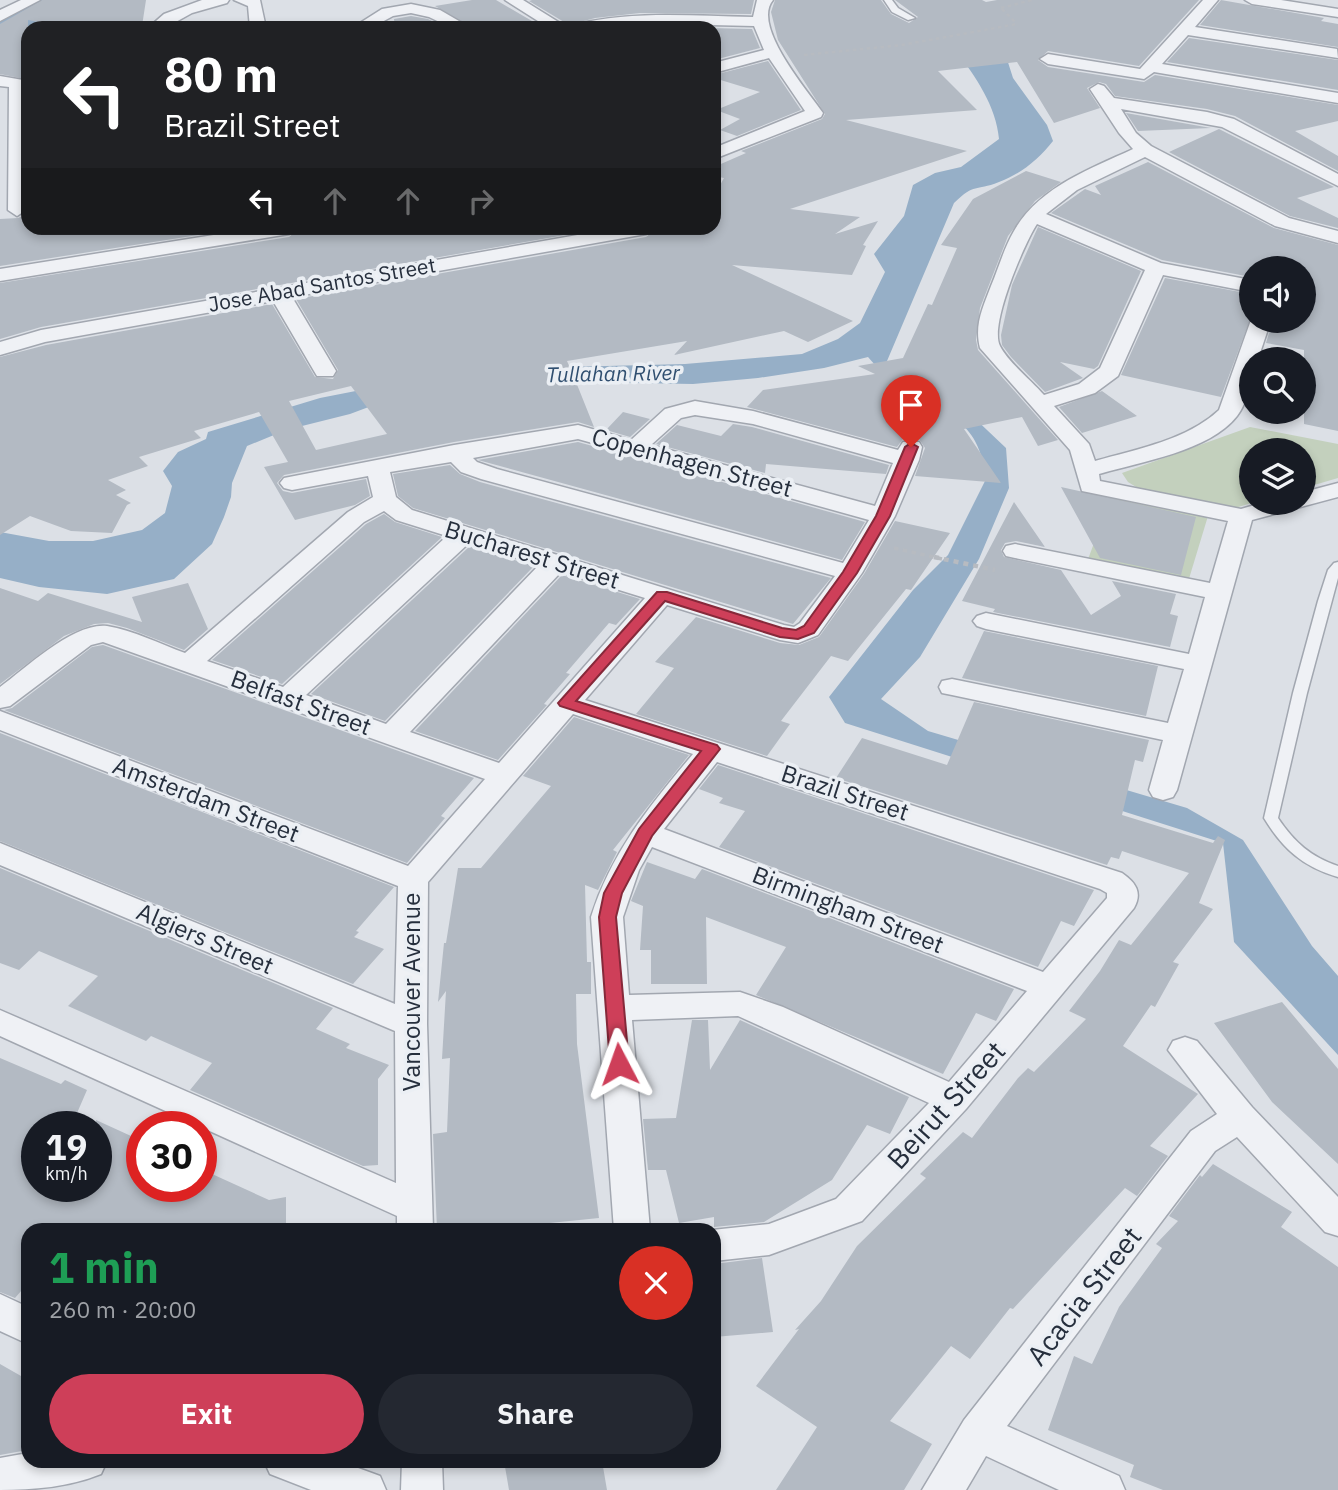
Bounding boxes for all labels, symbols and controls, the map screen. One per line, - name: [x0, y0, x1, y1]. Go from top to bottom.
- text: 80 m: [164, 42, 278, 105]
- icon: left: [49, 49, 140, 140]
- text: Brazil Street: [164, 104, 340, 146]
- icon: left: [243, 182, 281, 220]
- icon: ahead: [316, 182, 354, 220]
- icon: ahead: [389, 182, 427, 220]
- icon: right: [462, 182, 500, 220]
- street label: Jose Abad Santos Street: [206, 250, 438, 318]
- map controls: [1239, 256, 1316, 515]
- button: sound: [1239, 256, 1316, 333]
- button: search: [1239, 347, 1316, 424]
- water label: Tullahan River: [546, 358, 681, 388]
- pin: [881, 375, 941, 447]
- icon: arrive: [892, 386, 930, 424]
- street label: Copenhagen Street: [588, 420, 796, 504]
- button: layers: [1239, 438, 1316, 515]
- street label: Bucharest Street: [441, 512, 624, 596]
- street label: Belfast Street: [227, 662, 376, 742]
- street label: Amsterdam Street: [109, 749, 304, 849]
- street label: Brazil Street: [777, 756, 913, 828]
- street label: Birmingham Street: [748, 858, 949, 960]
- street label: Vancouver Avenue: [395, 893, 427, 1091]
- street label: Algiers Street: [132, 895, 279, 981]
- position arrow: [582, 1027, 656, 1101]
- street label: Beirut Street: [878, 1033, 1013, 1177]
- speed limit sign: 30: [126, 1111, 217, 1202]
- text: 19: [45, 1124, 88, 1170]
- text: km/h: [45, 1162, 88, 1185]
- street label: Acacia Street: [1018, 1219, 1149, 1373]
- text: 1 min: [49, 1240, 159, 1295]
- button: close: [619, 1246, 693, 1320]
- text: 260 m · 20:00: [49, 1294, 196, 1324]
- button: Exit: [49, 1374, 364, 1454]
- button: Share: [378, 1374, 693, 1454]

